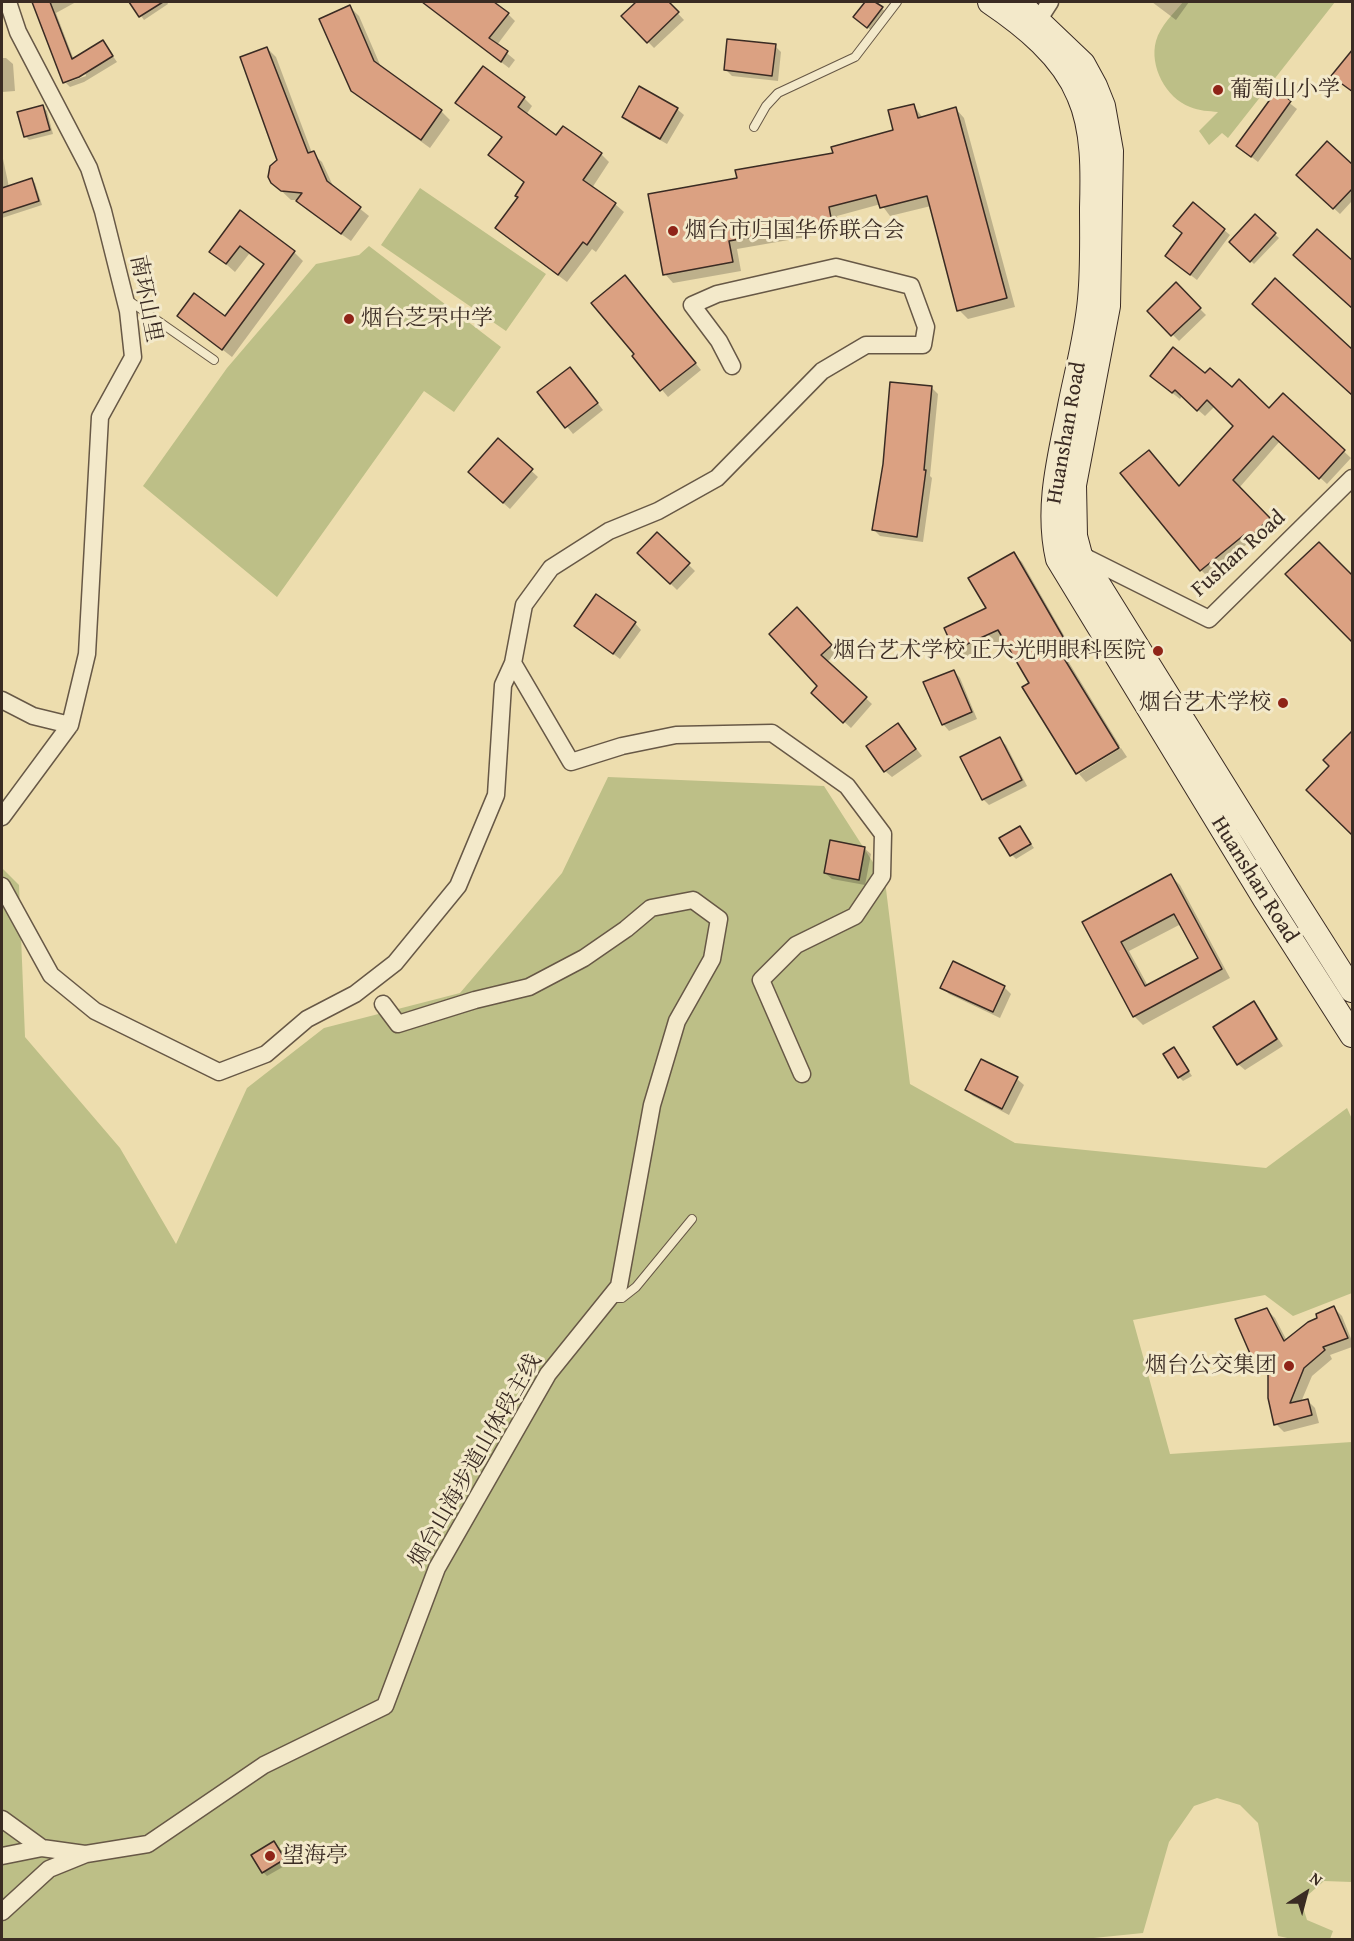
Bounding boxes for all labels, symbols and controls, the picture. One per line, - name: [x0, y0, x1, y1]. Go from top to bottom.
- place label: 葡萄山小学: [1230, 77, 1340, 103]
- marker: 葡萄山小学: [1211, 83, 1225, 97]
- place label: 烟台市归国华侨联合会: [685, 218, 905, 244]
- marker: 烟台市归国华侨联合会: [666, 224, 680, 238]
- street label: 南环山里: [124, 253, 166, 345]
- place label: 烟台芝罘中学: [361, 306, 493, 332]
- marker: 烟台芝罘中学: [342, 312, 356, 326]
- street label: Huanshan Road: [1042, 360, 1092, 506]
- street label: Fushan Road: [1187, 505, 1291, 603]
- place label: 烟台艺术学校 正大光明眼科医院: [833, 638, 1146, 664]
- marker: 烟台艺术学校 正大光明眼科医院: [1151, 644, 1165, 658]
- place label: 烟台艺术学校: [1139, 690, 1271, 716]
- marker: 烟台艺术学校: [1276, 696, 1290, 710]
- street label: Huanshan Road: [1205, 812, 1303, 948]
- street label: 烟台山海步道山体段主线: [404, 1350, 548, 1572]
- place label: 烟台公交集团: [1145, 1353, 1277, 1379]
- marker: 烟台公交集团: [1282, 1359, 1296, 1373]
- place label: 望海亭: [282, 1843, 348, 1869]
- marker: 望海亭: [263, 1849, 277, 1863]
- north arrow: [1276, 1863, 1336, 1923]
- text: N: [1305, 1866, 1328, 1891]

